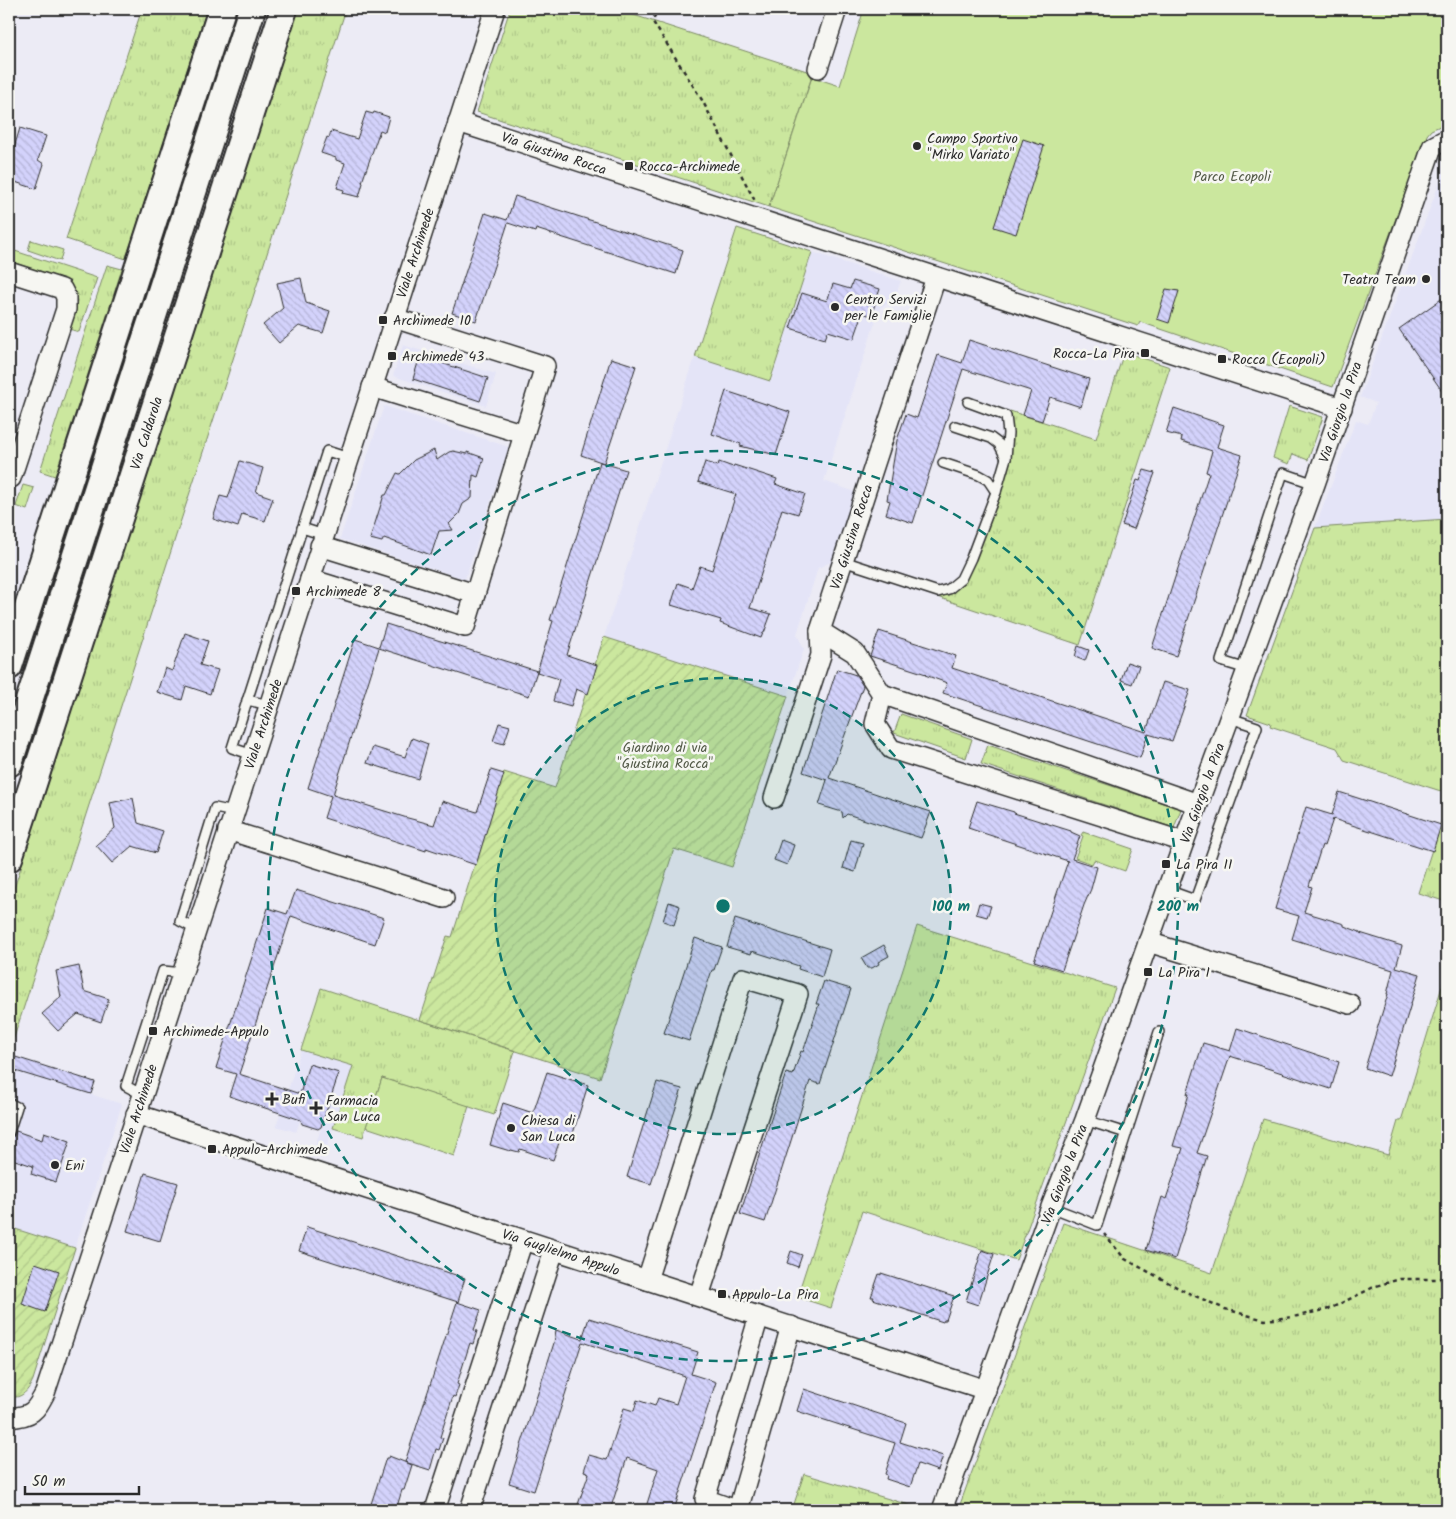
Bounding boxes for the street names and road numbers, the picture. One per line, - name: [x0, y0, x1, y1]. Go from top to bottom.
- street label: Via Giustina Rocca: [498, 127, 609, 181]
- street label: Viale Archimede: [391, 205, 441, 301]
- street label: Via Giorgio la Pira: [1313, 359, 1369, 466]
- street label: Via Caldarola: [125, 394, 169, 473]
- street label: Via Giustina Rocca: [825, 482, 879, 593]
- street label: Viale Archimede: [239, 676, 289, 772]
- street label: Via Giorgio la Pira: [1175, 740, 1231, 847]
- street label: Viale Archimede: [114, 1061, 164, 1157]
- street label: Via Giorgio la Pira: [1036, 1121, 1094, 1228]
- street label: Via Guglielmo Appulo: [499, 1223, 623, 1282]

